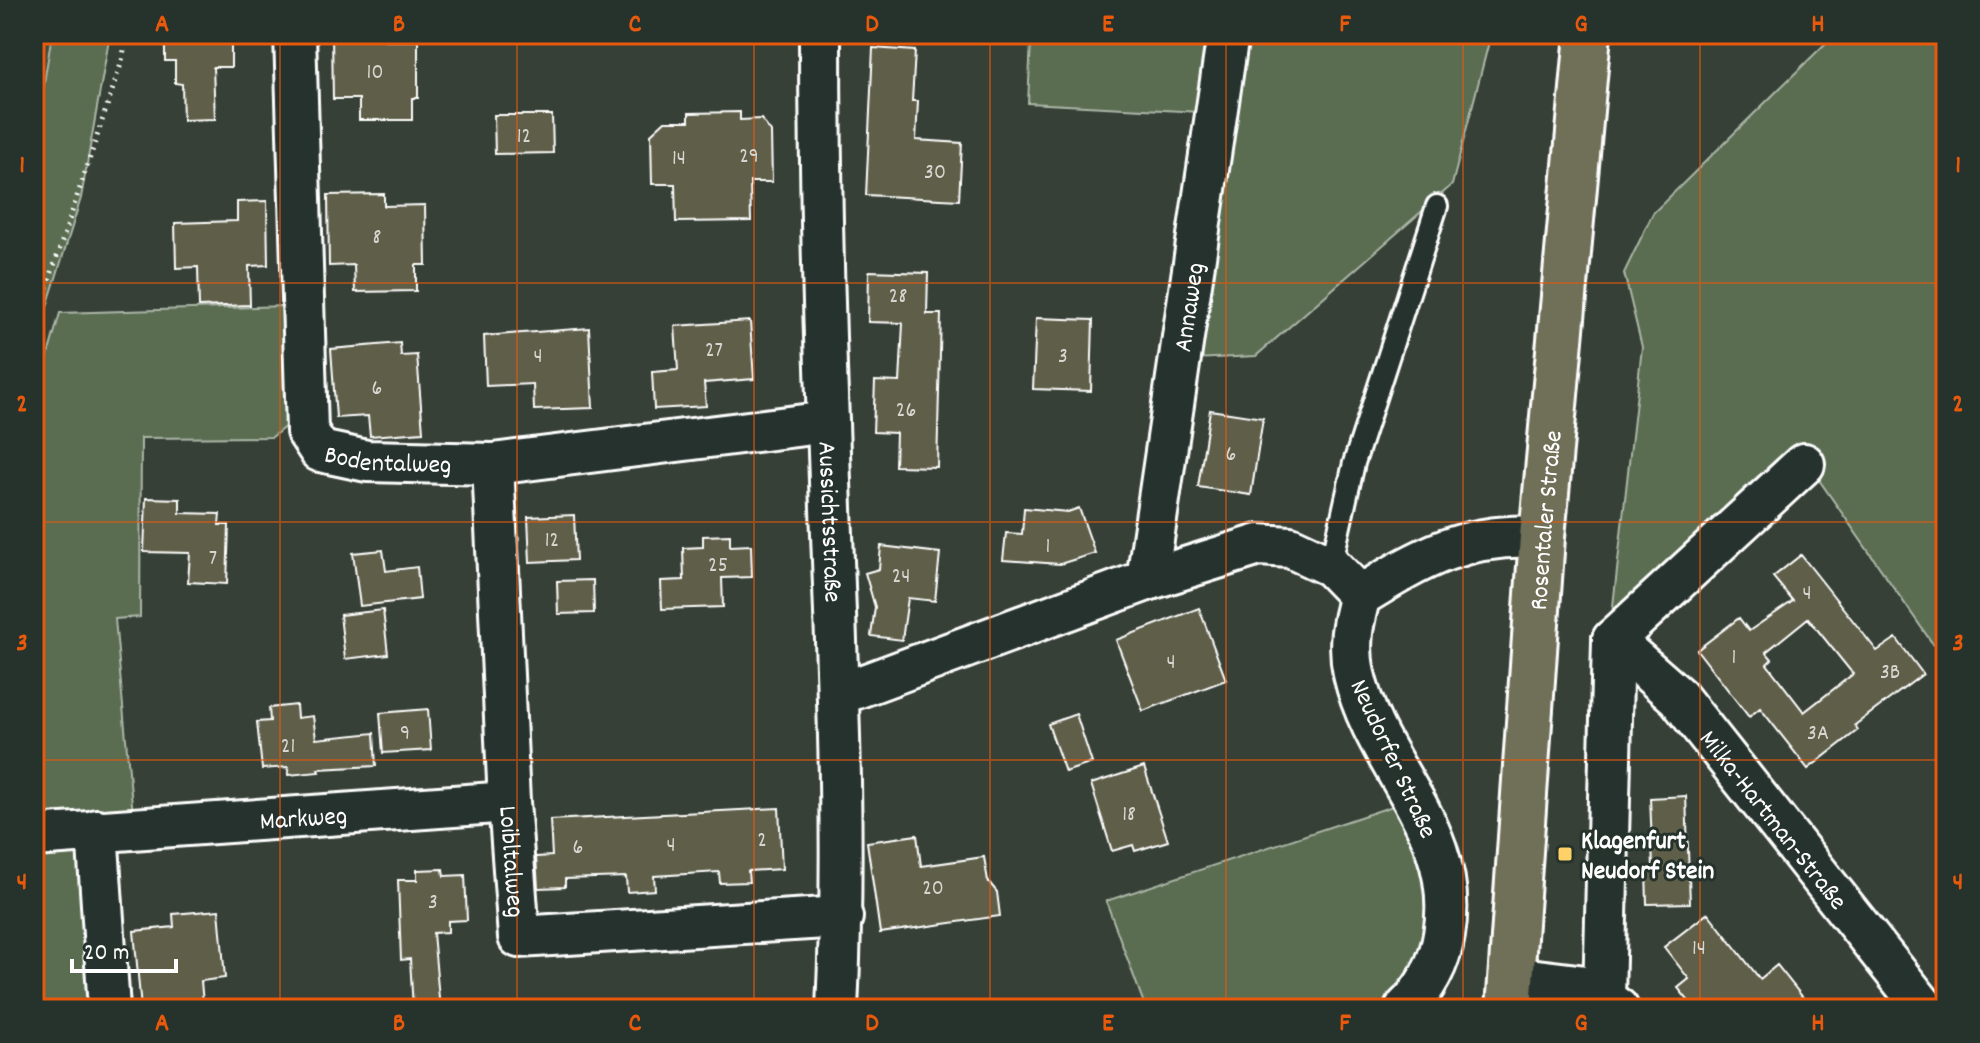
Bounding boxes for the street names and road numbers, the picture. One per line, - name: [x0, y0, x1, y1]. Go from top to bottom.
- street label: Annaweg: [1166, 260, 1216, 355]
- street label: Rosentaler Straße: [1522, 429, 1574, 612]
- street label: Bodentalweg: [321, 437, 452, 485]
- street label: Aussichtsstraße: [807, 441, 850, 603]
- street label: Neudorfer Straße: [1339, 674, 1445, 845]
- street label: Milka-Hartman-Straße: [1689, 723, 1855, 919]
- street label: Markweg: [259, 799, 348, 842]
- street label: Loibltalweg: [487, 804, 533, 919]

